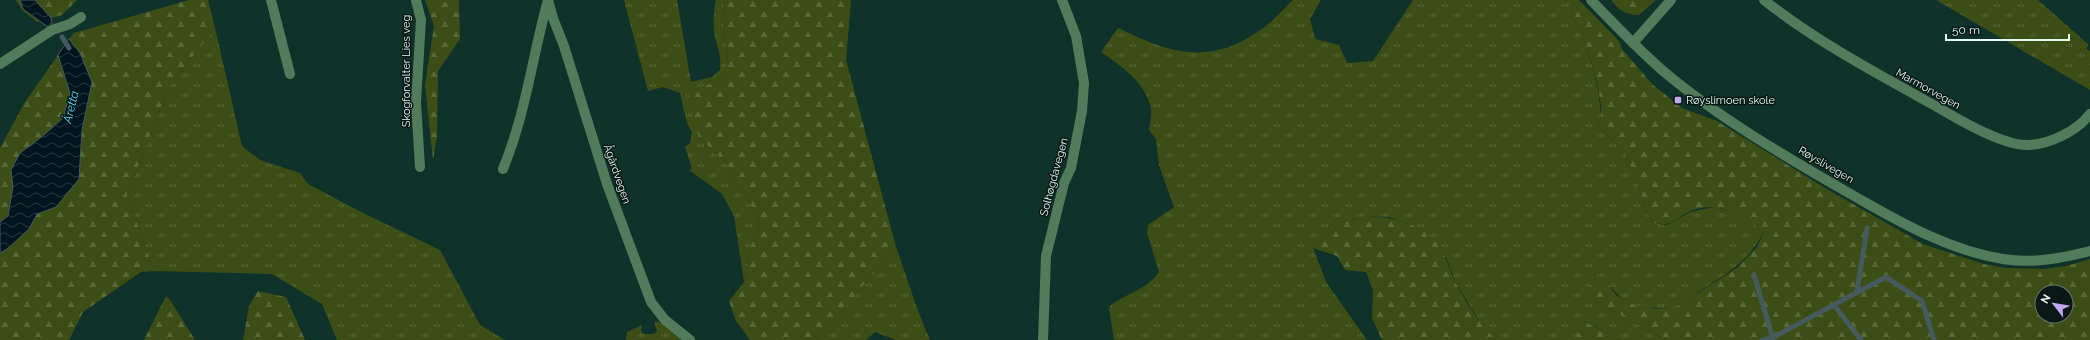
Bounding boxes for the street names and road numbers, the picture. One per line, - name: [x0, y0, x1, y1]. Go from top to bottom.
- street label: Skogforvalter Lies veg: [400, 15, 413, 127]
- street label: Marmorvegen: [1893, 66, 1963, 112]
- street label: Solhøgdavegen: [1037, 136, 1071, 218]
- street label: Ågårdvegen: [601, 142, 634, 206]
- street label: Røyslivegen: [1796, 144, 1856, 186]

